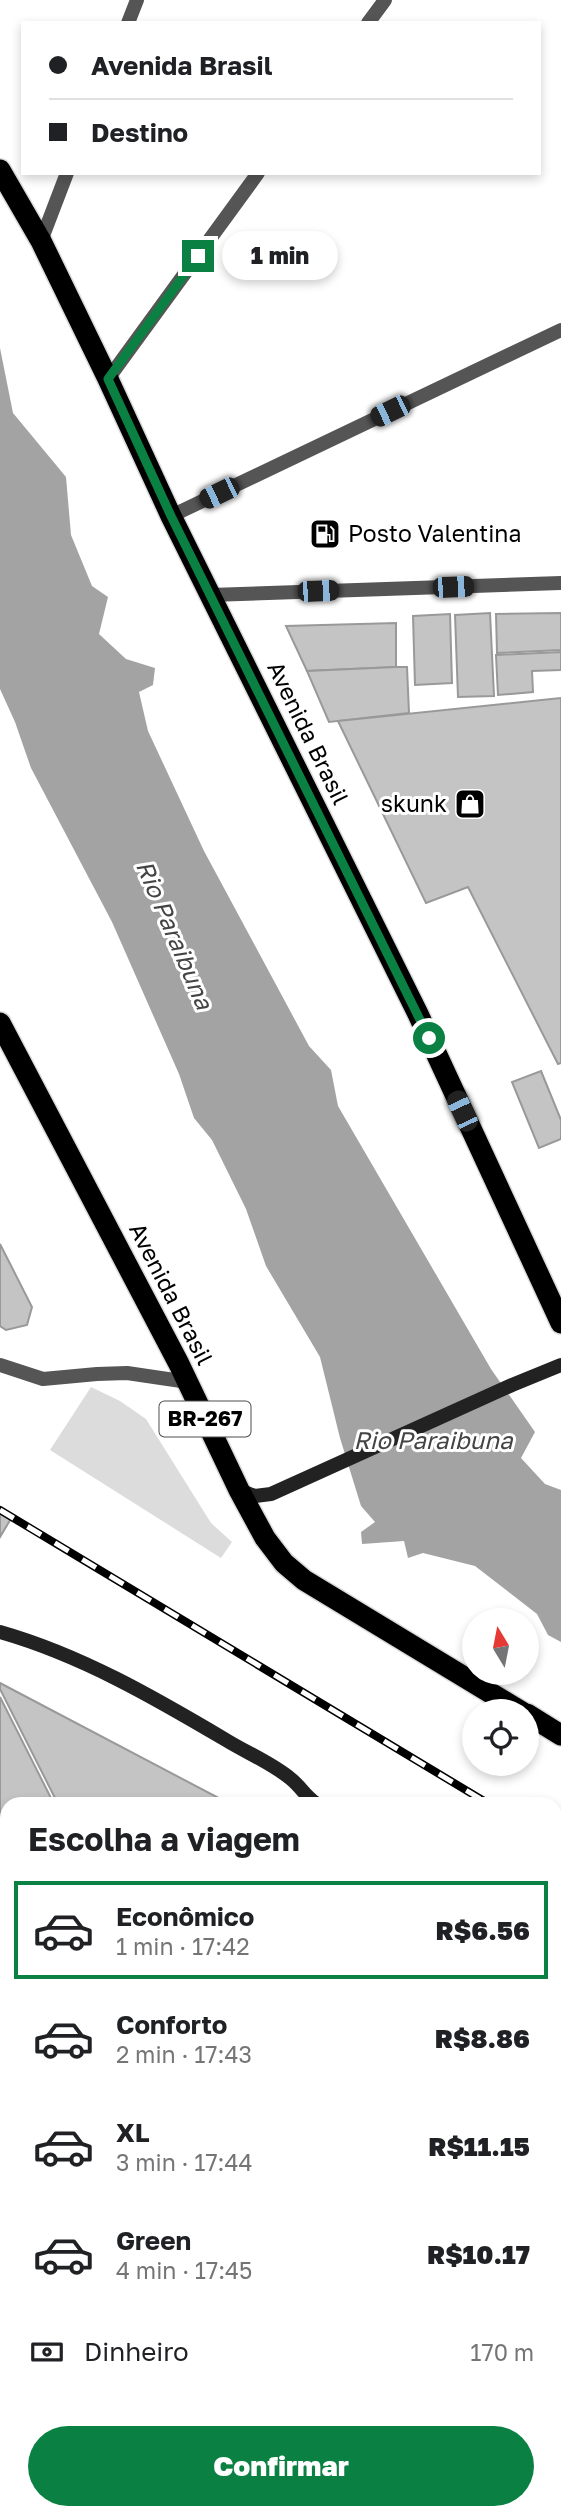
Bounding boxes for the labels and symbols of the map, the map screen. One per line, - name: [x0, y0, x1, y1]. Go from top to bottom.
- callout: 1 min: [222, 232, 338, 280]
- route end: [182, 240, 214, 272]
- car: [367, 392, 414, 430]
- car: [196, 474, 243, 512]
- fuel station icon: Posto Valentina: [308, 517, 342, 551]
- place label: Posto Valentina: [348, 519, 522, 547]
- car: [432, 576, 475, 598]
- car: [297, 580, 340, 602]
- street label: Avenida Brasil: [262, 656, 356, 809]
- shop icon: skunk: [453, 787, 487, 821]
- place label: skunk: [381, 789, 447, 817]
- water label: Rio Paraibuna: [131, 856, 220, 1015]
- route start: [413, 1022, 445, 1054]
- car: [444, 1088, 481, 1134]
- street label: Avenida Brasil: [124, 1218, 220, 1369]
- road number: BR-267: [160, 1402, 250, 1436]
- water label: Rio Paraibuna: [354, 1425, 514, 1454]
- north arrow: [462, 1608, 539, 1685]

